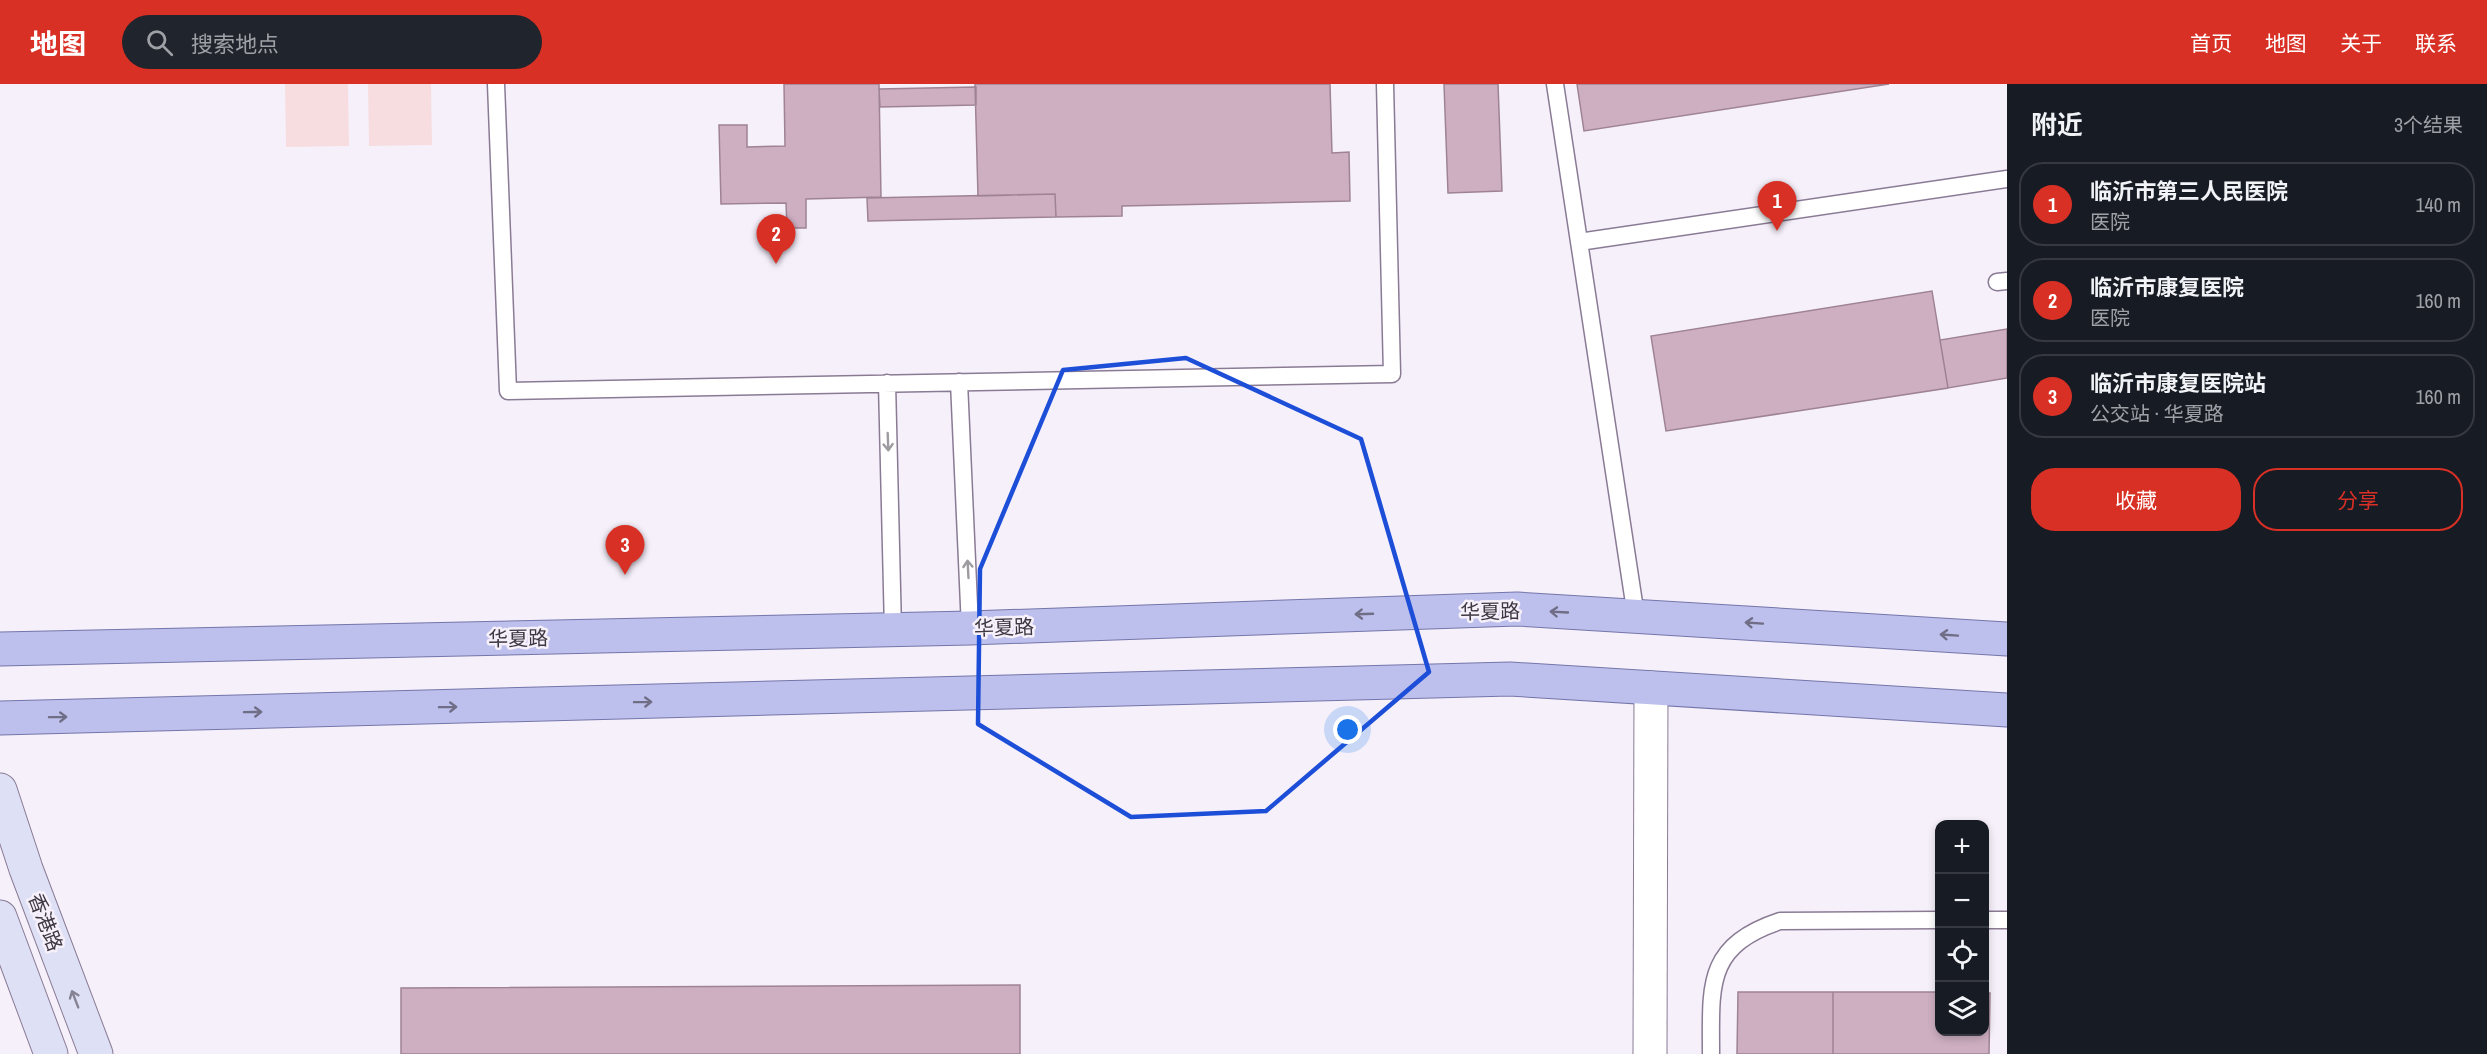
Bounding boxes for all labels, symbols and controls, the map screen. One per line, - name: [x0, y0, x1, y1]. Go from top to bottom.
- search box: [122, 15, 542, 69]
- text: 地图: [30, 25, 86, 63]
- icon: search: [143, 26, 176, 59]
- text: 搜索地点: [191, 29, 279, 59]
- text: 首页: [2190, 29, 2232, 58]
- text: 地图: [2265, 29, 2307, 58]
- text: 关于: [2340, 29, 2382, 58]
- text: 联系: [2415, 29, 2457, 58]
- text: 附近: [2031, 107, 2083, 142]
- text: 3个结果: [2394, 111, 2463, 138]
- text: 临沂市第三人民医院: [2090, 176, 2288, 206]
- pin: 1: [1758, 182, 1796, 231]
- text: 1: [2048, 191, 2057, 218]
- text: 140 m: [2415, 191, 2461, 218]
- text: 医院: [2090, 208, 2130, 235]
- pin: 2: [756, 214, 796, 264]
- text: 临沂市康复医院: [2090, 272, 2244, 302]
- text: 2: [2048, 287, 2057, 314]
- text: 160 m: [2415, 287, 2461, 314]
- text: 医院: [2090, 304, 2130, 331]
- text: 临沂市康复医院站: [2090, 368, 2266, 398]
- text: 3: [2048, 383, 2057, 410]
- text: 160 m: [2415, 383, 2461, 410]
- text: 公交站 · 华夏路: [2090, 400, 2224, 427]
- one-way arrow: [883, 431, 894, 451]
- button: 收藏: [2031, 468, 2241, 531]
- button: 分享: [2253, 468, 2463, 531]
- pin: 3: [606, 526, 644, 575]
- one-way arrow: [962, 560, 973, 580]
- street label: 华夏路: [1460, 597, 1520, 625]
- one-way arrow: [1550, 606, 1570, 617]
- one-way arrow: [1355, 609, 1375, 620]
- street label: 华夏路: [974, 612, 1034, 642]
- one-way arrow: [1744, 618, 1764, 629]
- street label: 华夏路: [488, 624, 548, 652]
- one-way arrow: [1939, 630, 1959, 641]
- one-way arrow: [633, 696, 653, 707]
- one-way arrow: [438, 701, 458, 713]
- one-way arrow: [243, 706, 263, 718]
- one-way arrow: [48, 711, 68, 723]
- your location: [1333, 715, 1362, 744]
- map controls: [1935, 820, 1989, 1036]
- button: +: [1935, 820, 1989, 874]
- button: −: [1935, 874, 1989, 928]
- street label: 香港路: [23, 889, 69, 955]
- button: locate: [1935, 928, 1989, 982]
- button: layers: [1935, 982, 1989, 1036]
- one-way arrow: [69, 990, 80, 1009]

